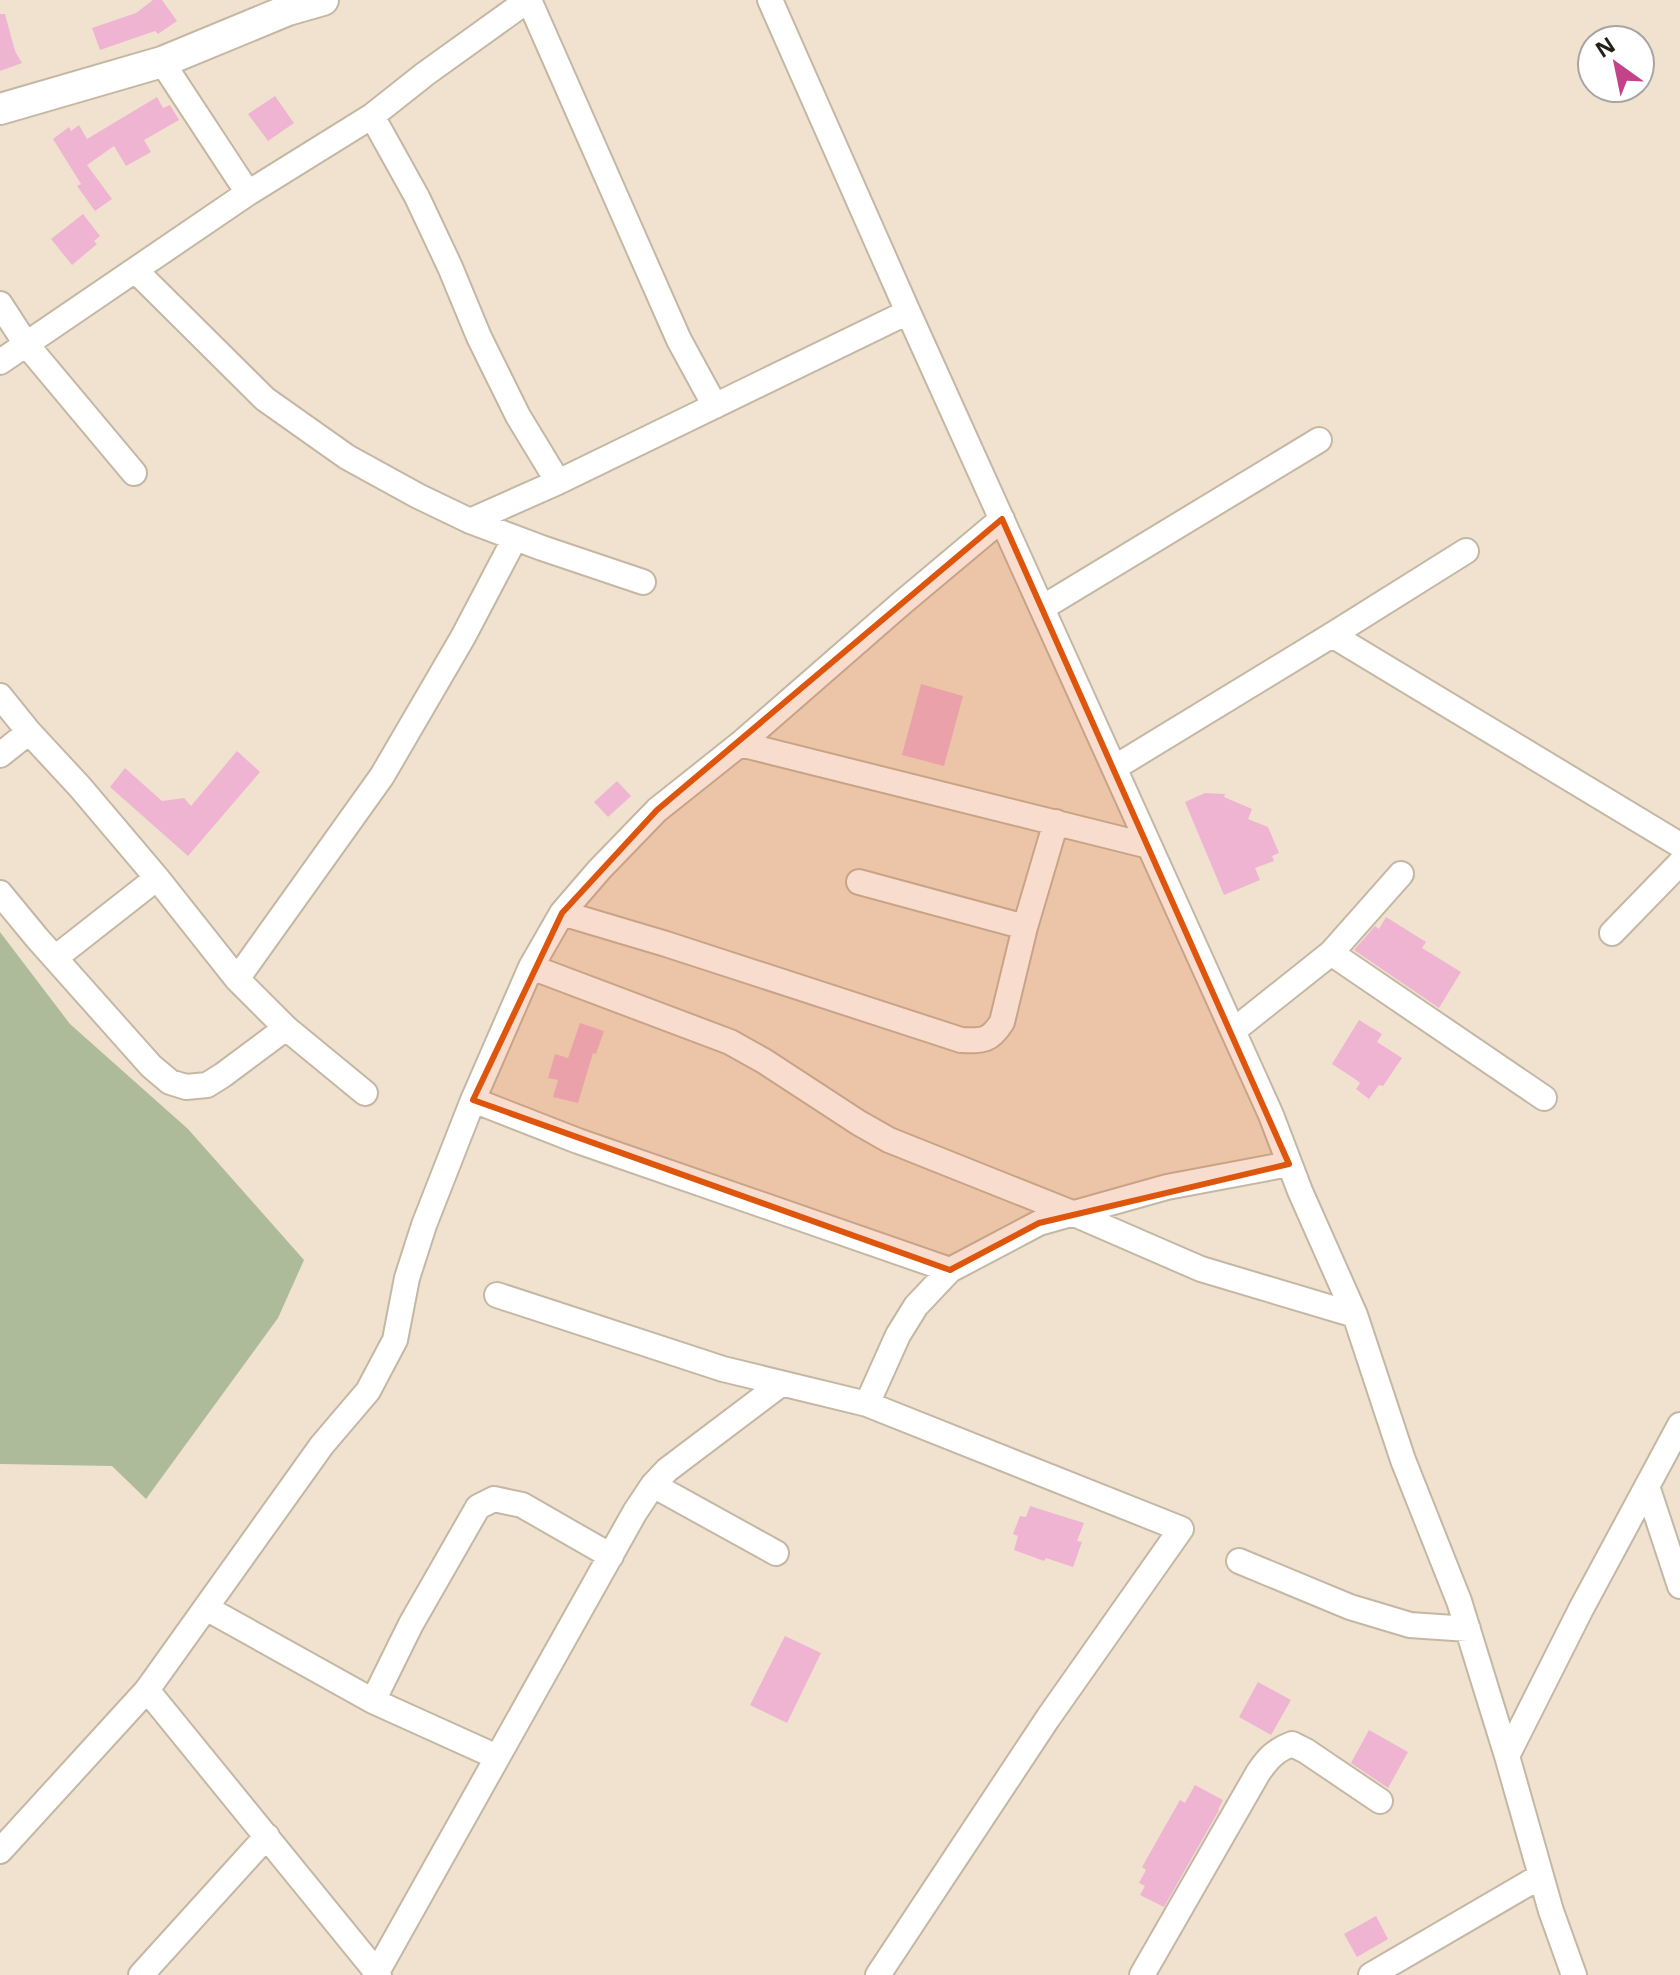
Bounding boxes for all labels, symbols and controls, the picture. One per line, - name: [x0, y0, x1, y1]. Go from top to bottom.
- north arrow: [1576, 24, 1656, 104]
- text: N: [1589, 29, 1620, 64]

